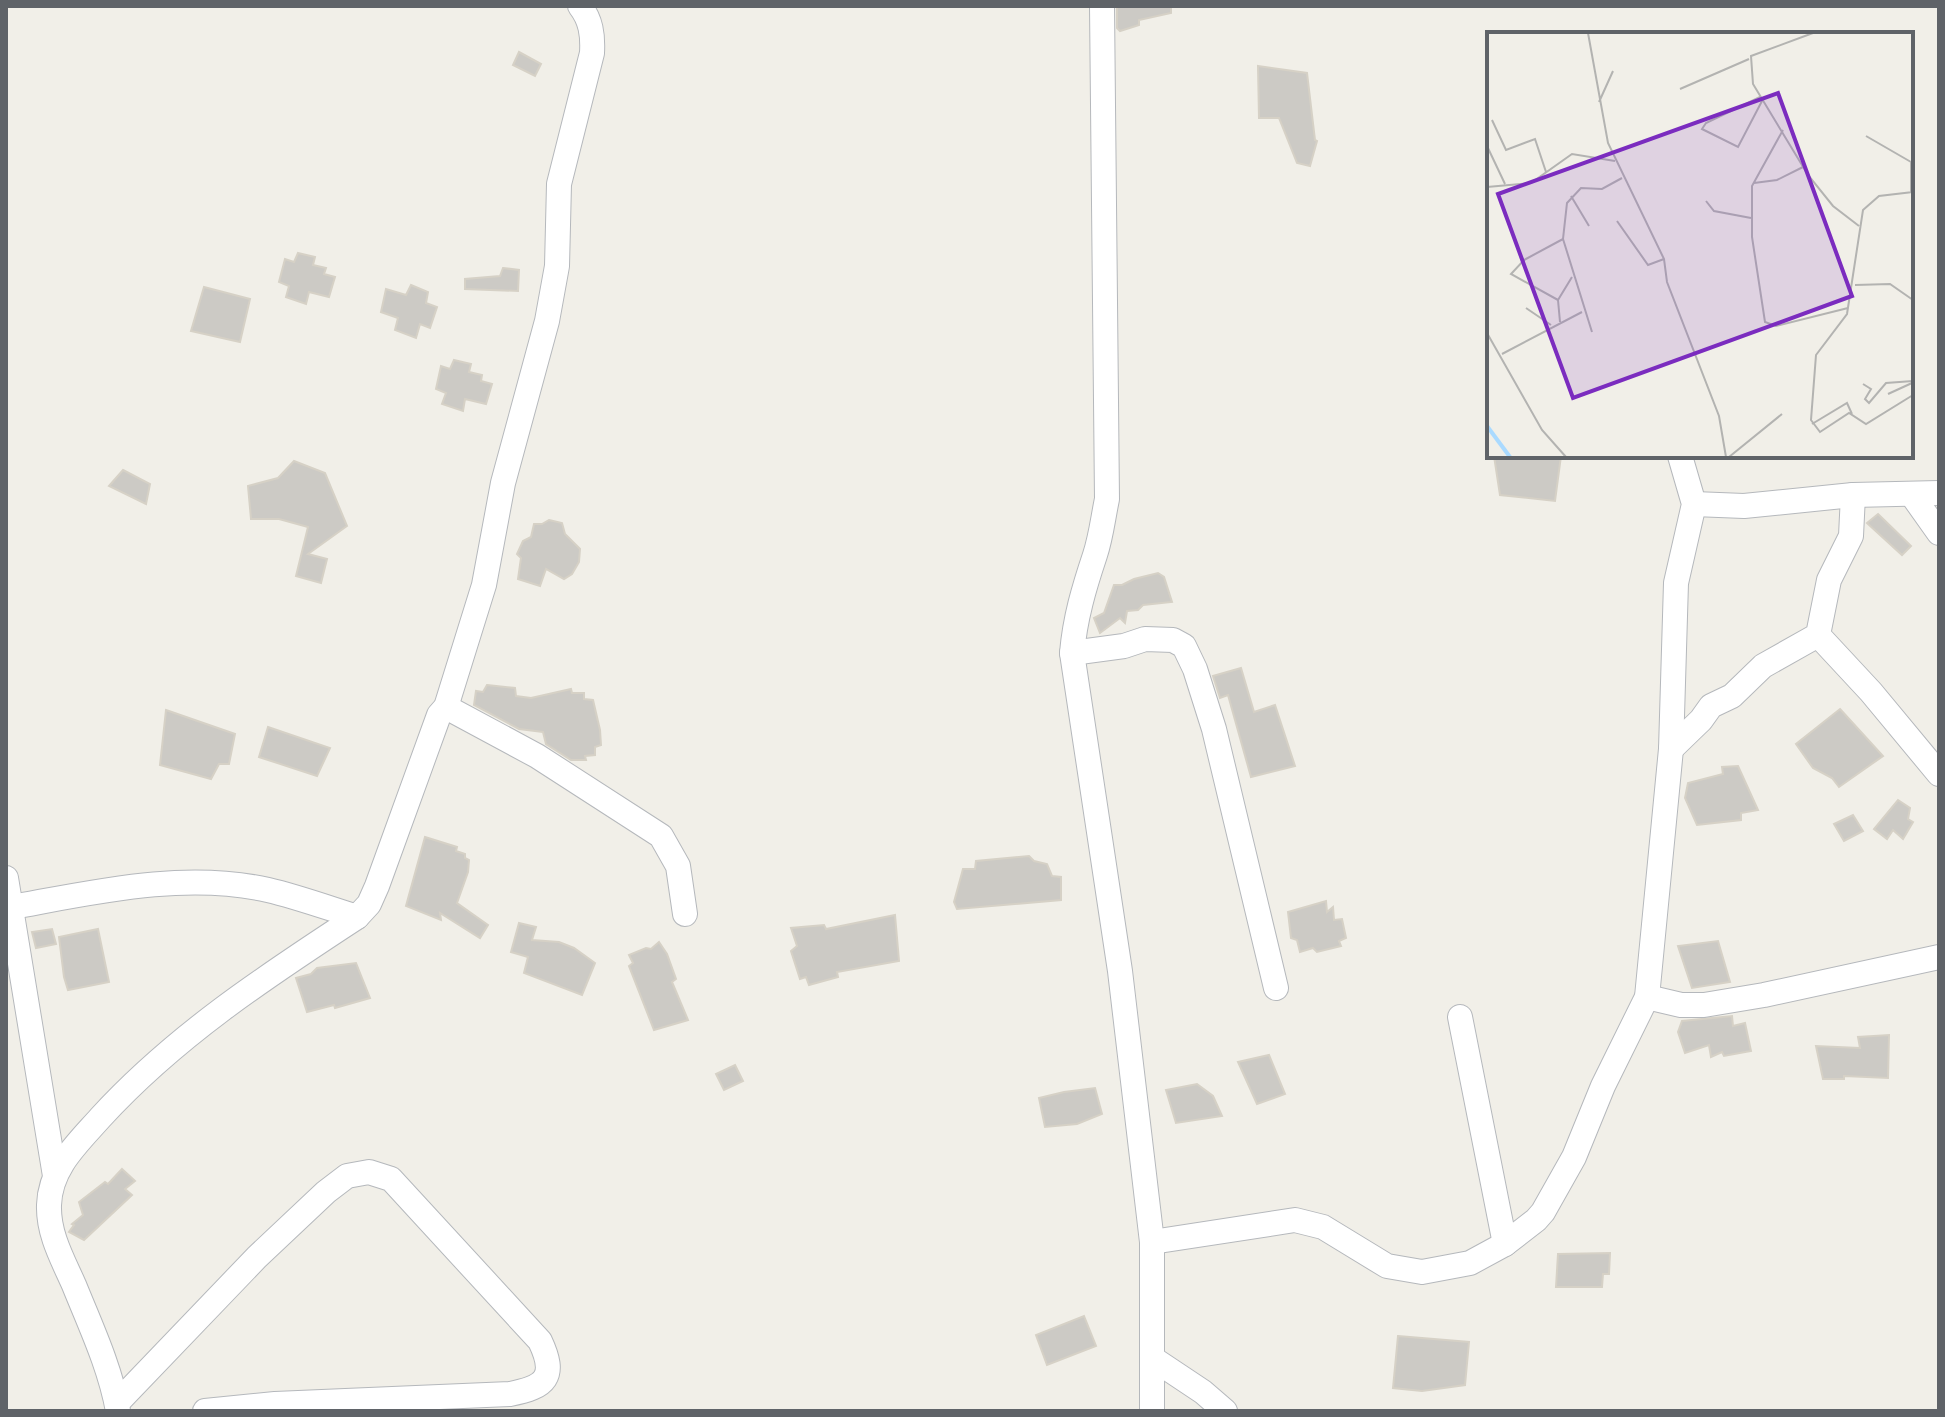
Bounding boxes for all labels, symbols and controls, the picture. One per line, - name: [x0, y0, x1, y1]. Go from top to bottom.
- inset map: [1487, 32, 1913, 458]

